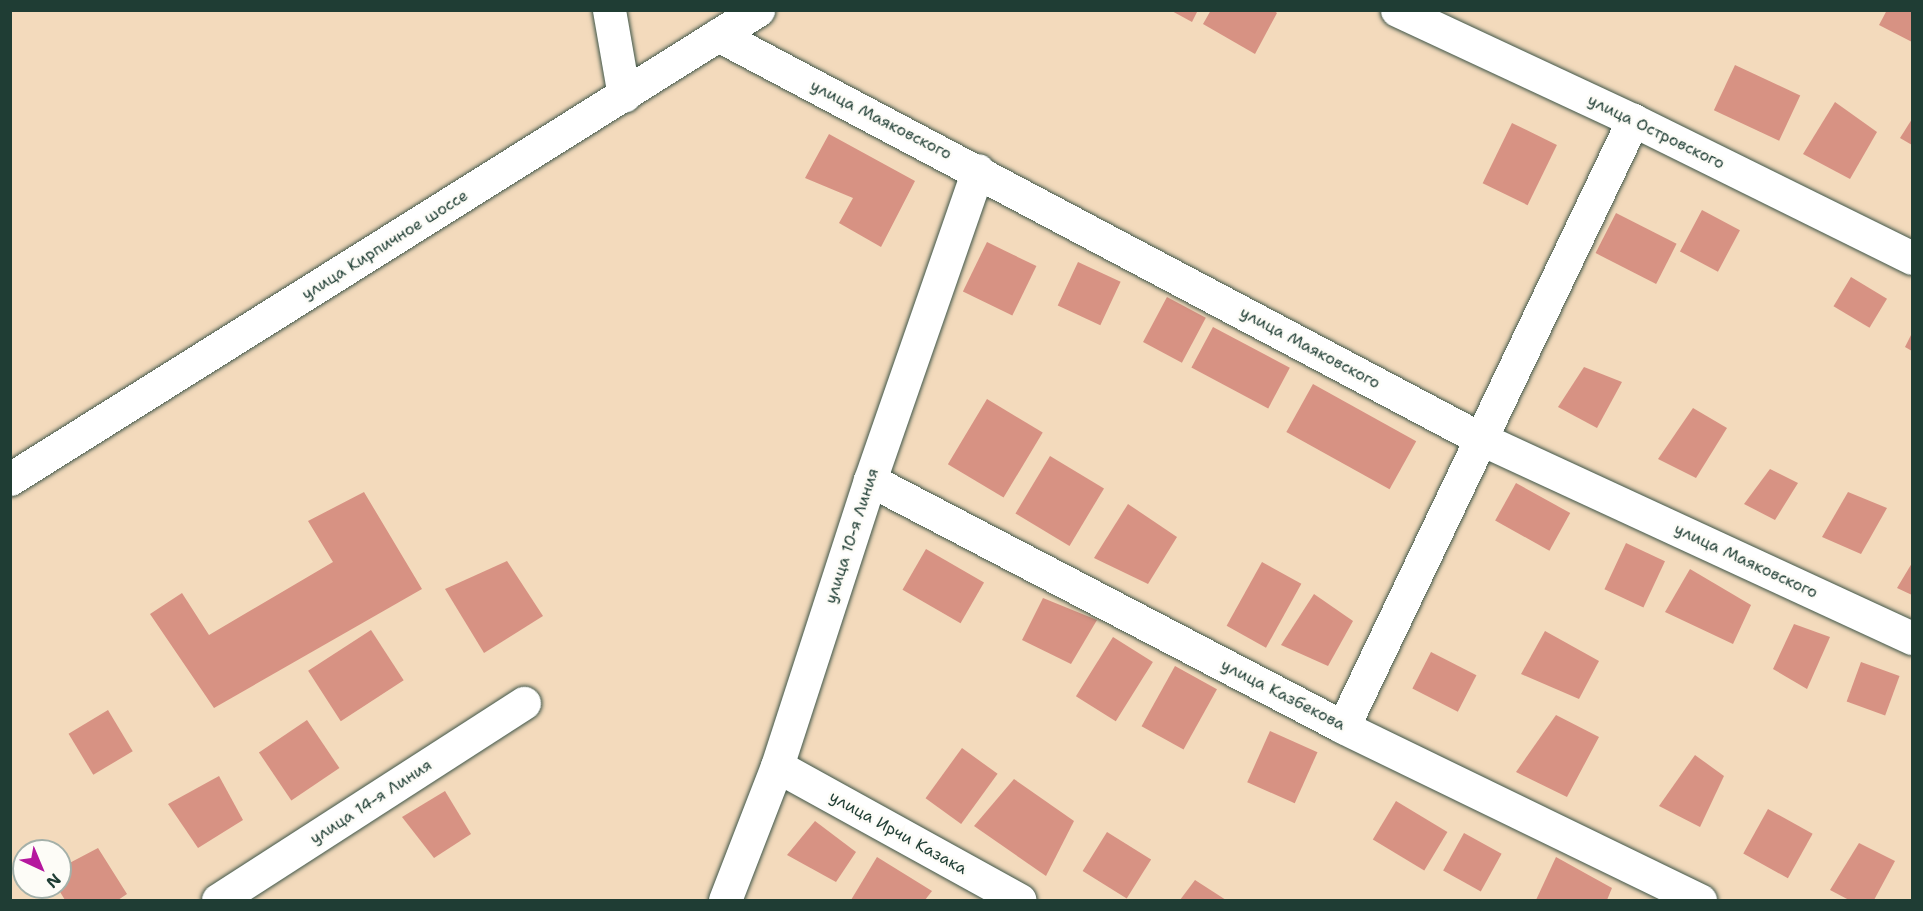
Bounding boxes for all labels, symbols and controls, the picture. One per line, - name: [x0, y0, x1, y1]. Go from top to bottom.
- street label: улица Маяковского: [807, 76, 955, 164]
- street label: улица Островского: [1584, 91, 1728, 173]
- street label: улица Кирпичное шоссе: [298, 186, 472, 304]
- street label: улица Маяковского: [1237, 303, 1383, 393]
- street label: улица 10-я Линия: [821, 466, 883, 606]
- street label: улица Маяковского: [1671, 519, 1821, 603]
- street label: улица Казбекова: [1218, 655, 1348, 735]
- street label: улица 14-я Линия: [307, 755, 435, 849]
- street label: улица Ирчи Казака: [826, 787, 970, 879]
- north arrow: [12, 839, 72, 899]
- text: N: [42, 869, 65, 893]

